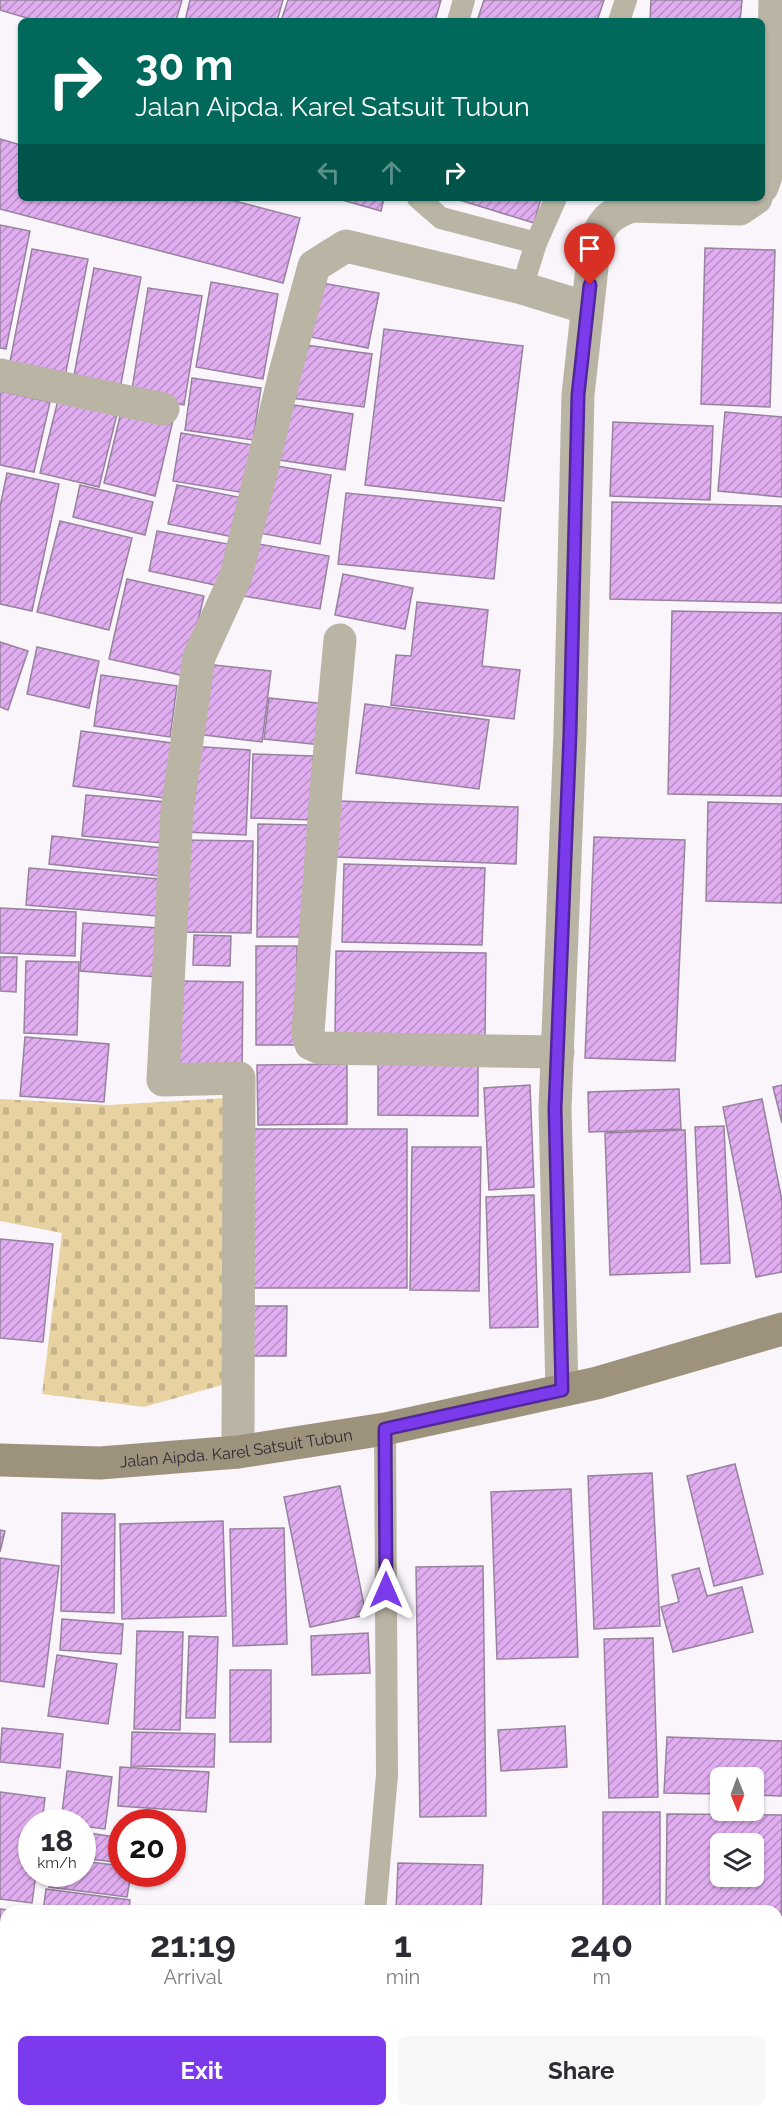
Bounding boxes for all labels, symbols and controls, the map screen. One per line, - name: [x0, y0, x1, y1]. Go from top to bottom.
- text: 30 m: [135, 41, 233, 90]
- icon: right: [36, 42, 114, 120]
- text: Jalan Aipda. Karel Satsuit Tubun: [135, 91, 530, 122]
- icon: left: [312, 156, 345, 189]
- icon: ahead: [375, 156, 408, 189]
- icon: right: [438, 156, 471, 189]
- pin: [564, 223, 615, 285]
- icon: arrive: [573, 232, 606, 265]
- street label: Jalan Aipda. Karel Satsuit Tubun: [119, 1425, 354, 1471]
- position arrow: [354, 1558, 418, 1622]
- north arrow: [710, 1767, 764, 1821]
- map controls: [710, 1767, 764, 1887]
- speed limit sign: 20: [108, 1809, 186, 1887]
- text: 18: [41, 1823, 73, 1858]
- button: layers: [710, 1833, 764, 1887]
- text: km/h: [37, 1854, 77, 1872]
- text: 21:19: [150, 1923, 236, 1965]
- text: 1: [394, 1923, 412, 1965]
- text: 240: [570, 1923, 633, 1965]
- text: Arrival: [164, 1965, 222, 1989]
- text: min: [386, 1965, 420, 1989]
- text: m: [592, 1965, 611, 1989]
- button: Exit: [18, 2036, 386, 2105]
- button: Share: [398, 2036, 765, 2105]

